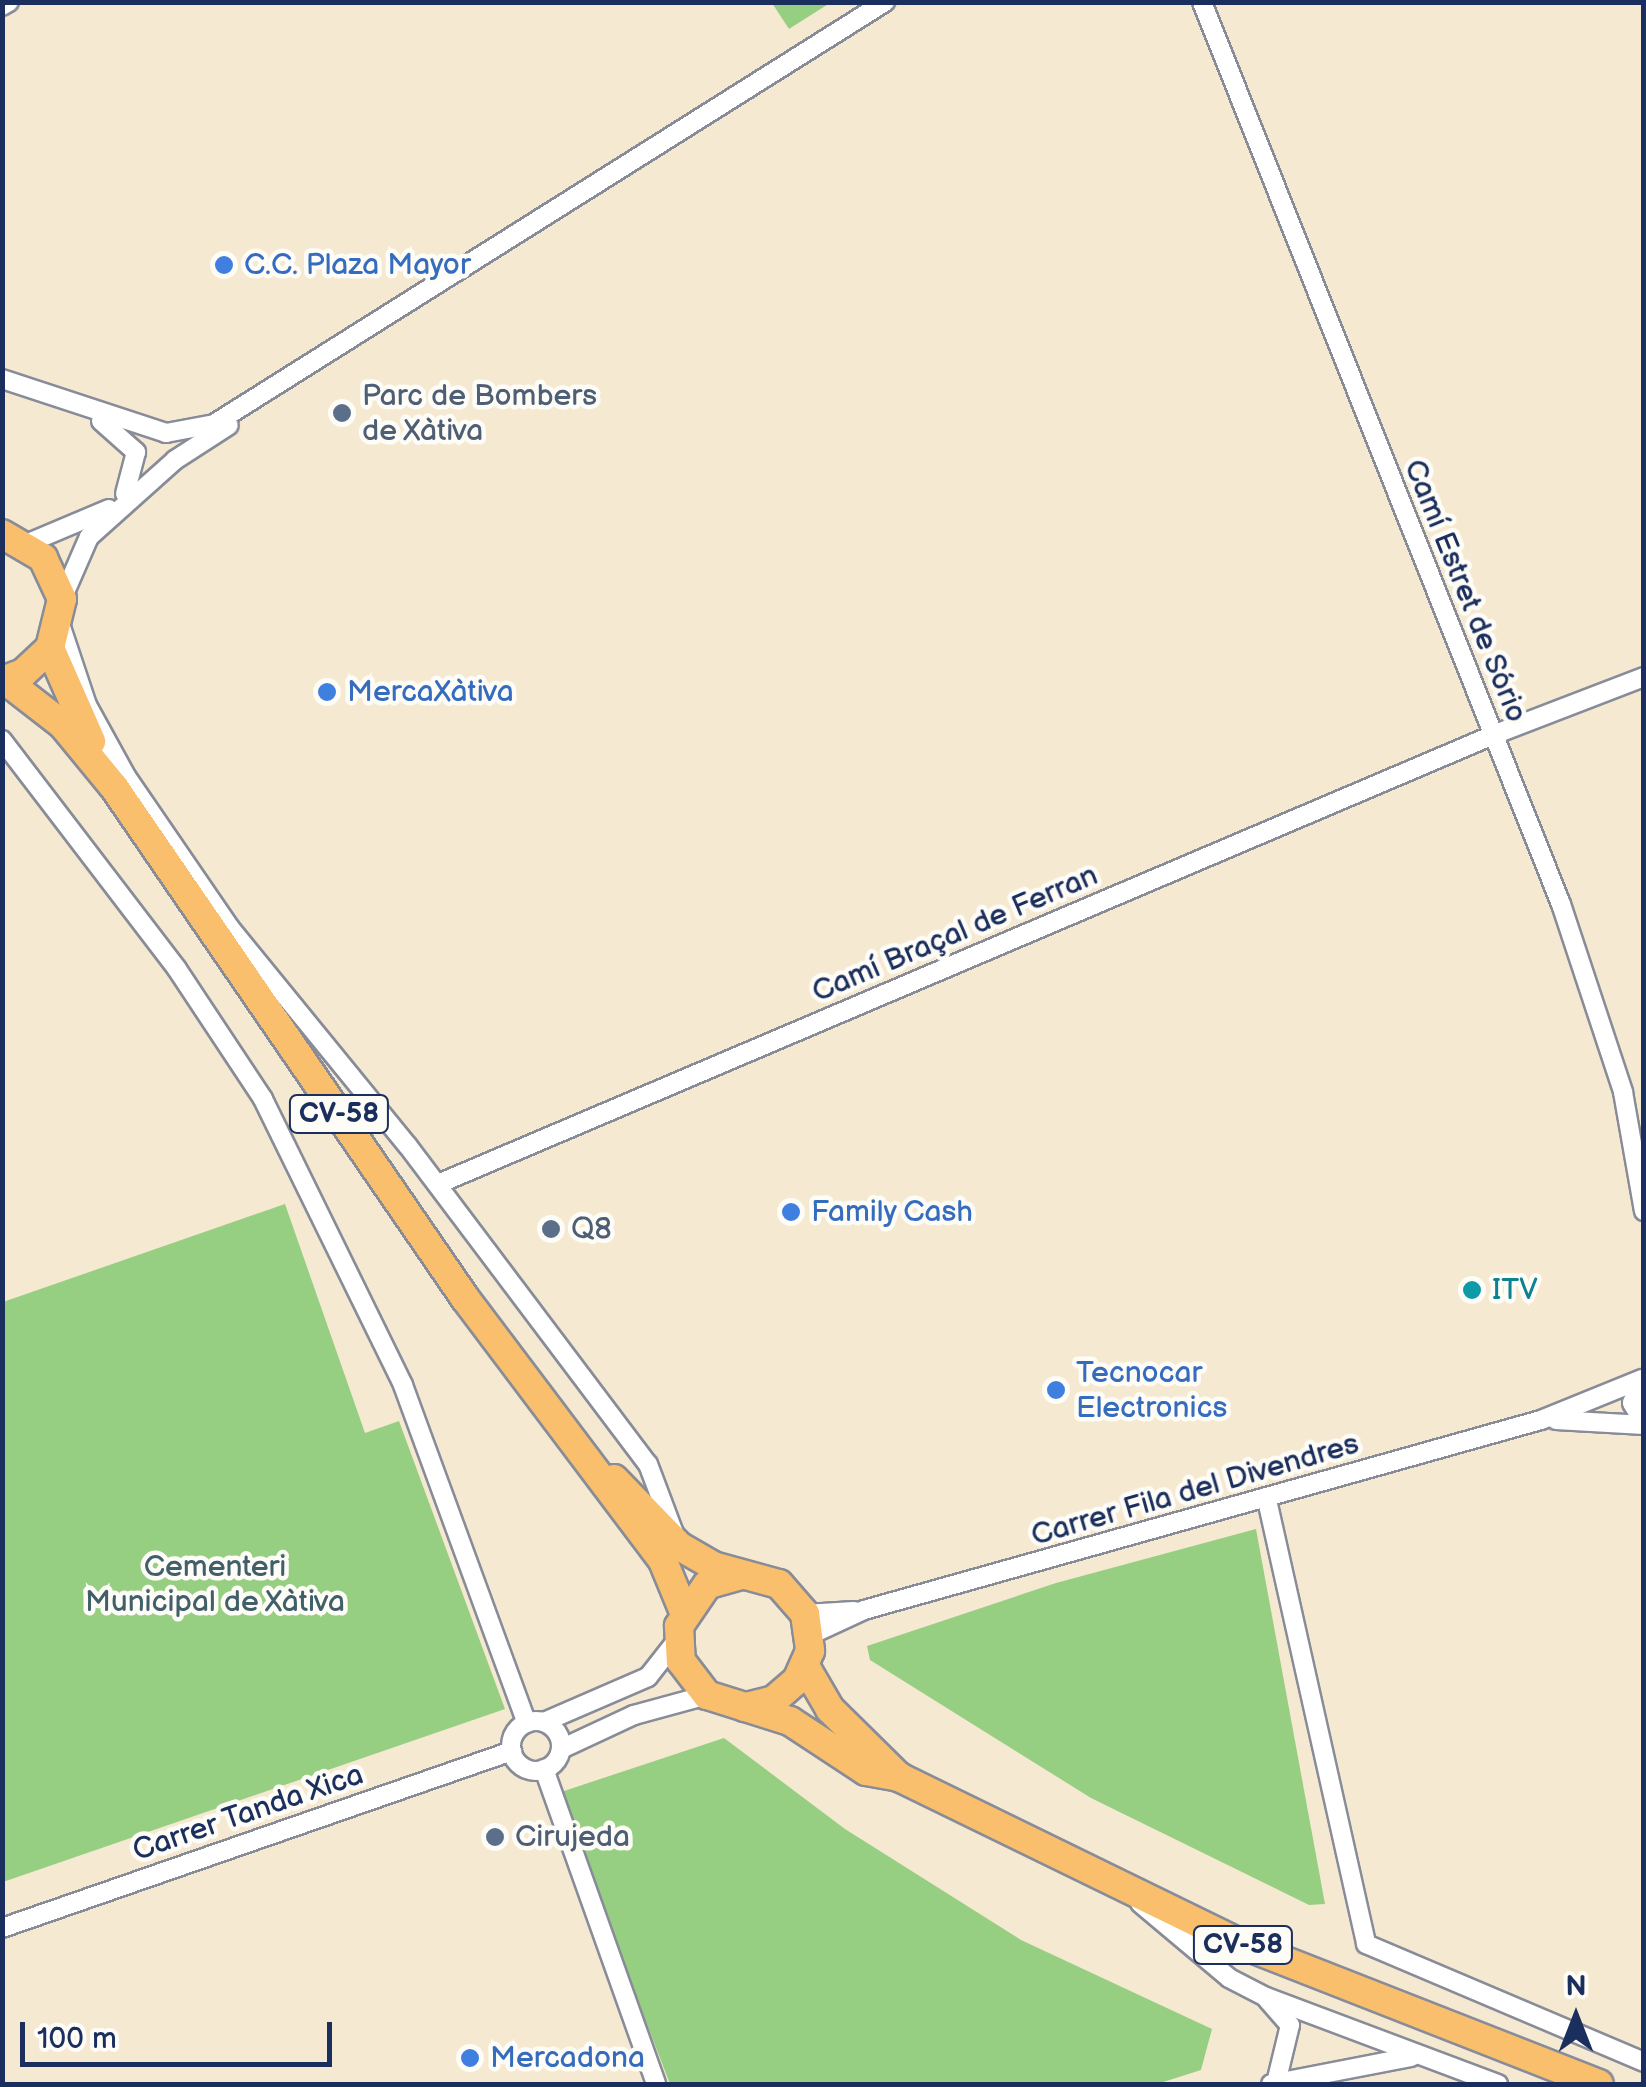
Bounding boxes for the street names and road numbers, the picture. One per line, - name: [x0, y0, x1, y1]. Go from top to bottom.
- street label: Camí Estret de Sório: [1396, 454, 1534, 728]
- street label: Camí Braçal de Ferran: [807, 858, 1103, 1010]
- road number: CV-58: [286, 1091, 392, 1137]
- street label: Carrer Fila del Divendres: [1027, 1426, 1363, 1554]
- street label: Carrer Tanda Xica: [127, 1756, 369, 1870]
- road number: CV-58: [1190, 1922, 1296, 1968]

